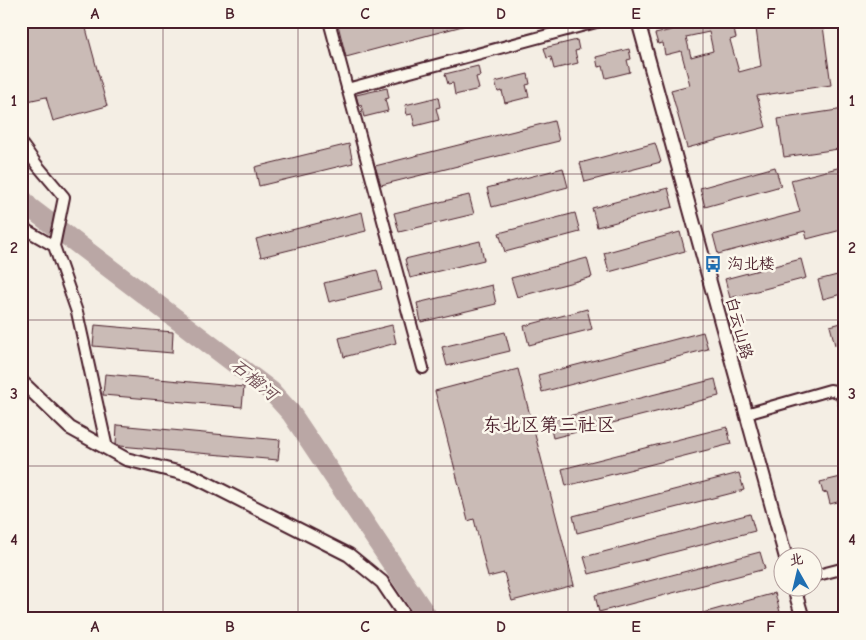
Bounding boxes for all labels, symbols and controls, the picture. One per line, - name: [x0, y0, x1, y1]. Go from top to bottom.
- text: A: [91, 5, 100, 23]
- text: B: [225, 5, 235, 23]
- text: C: [360, 5, 370, 23]
- text: D: [496, 5, 506, 23]
- text: E: [631, 5, 641, 23]
- text: F: [766, 5, 776, 23]
- text: 1: [11, 92, 17, 110]
- text: 1: [849, 92, 855, 110]
- text: 2: [10, 239, 18, 257]
- text: 2: [848, 239, 856, 257]
- bus stop icon: 沟北楼: [703, 254, 723, 274]
- place label: 沟北楼: [727, 255, 775, 273]
- street label: 白云山路: [722, 295, 756, 361]
- water label: 石榴河: [226, 355, 284, 407]
- text: 3: [10, 385, 18, 403]
- text: 3: [848, 385, 856, 403]
- district label: 东北区第三社区: [482, 414, 616, 436]
- text: 4: [10, 531, 18, 549]
- text: 4: [848, 531, 856, 549]
- north arrow: [774, 548, 824, 598]
- text: 北: [788, 550, 804, 569]
- text: A: [91, 618, 100, 636]
- text: B: [225, 618, 235, 636]
- text: C: [360, 618, 370, 636]
- text: D: [496, 618, 506, 636]
- text: E: [631, 618, 641, 636]
- text: F: [766, 618, 776, 636]

